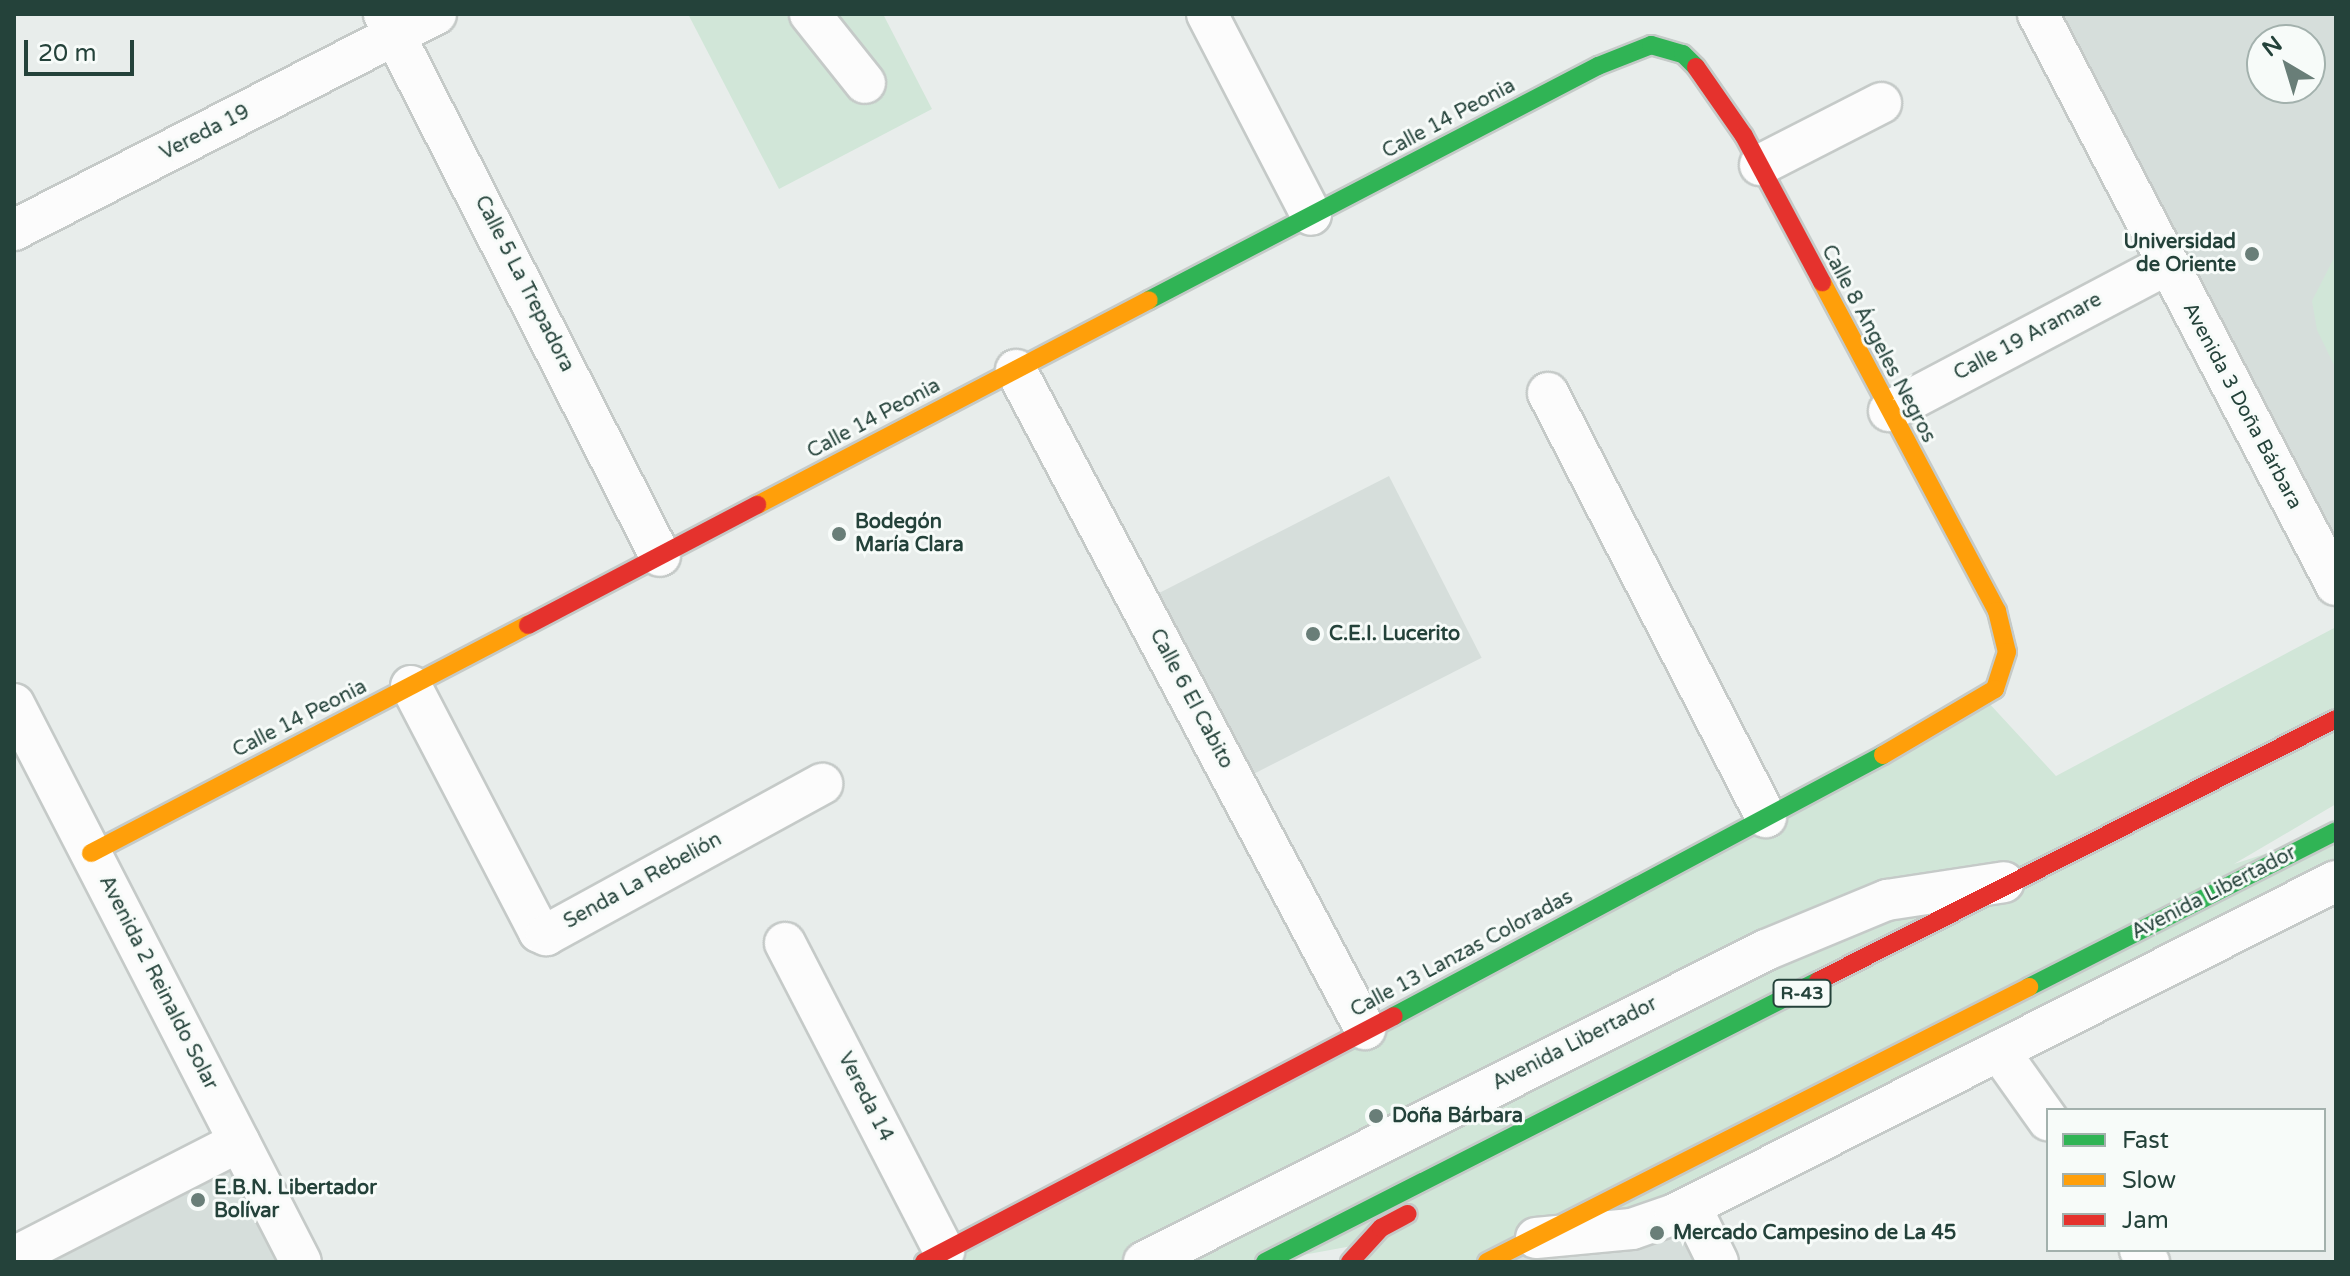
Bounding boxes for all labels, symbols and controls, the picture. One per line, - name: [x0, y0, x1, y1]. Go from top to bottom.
- scale bar: [28, 24, 138, 74]
- north arrow: [2246, 24, 2326, 104]
- text: N: [2257, 31, 2287, 62]
- text: 20 m: [38, 39, 96, 68]
- street label: Calle 14 Peonia: [1378, 74, 1520, 164]
- street label: Vereda 19: [156, 100, 254, 166]
- street label: Calle 5 La Trepadora: [469, 192, 579, 376]
- place label: Universidad de Oriente: [2124, 230, 2236, 277]
- street label: Calle 8 Ángeles Negros: [1816, 241, 1940, 447]
- marker: Universidad de Oriente: [2243, 245, 2261, 263]
- street label: Calle 19 Aramare: [1950, 288, 2106, 386]
- street label: Avenida 3 Doña Bárbara: [2177, 298, 2307, 514]
- street label: Calle 14 Peonia: [803, 374, 945, 464]
- place label: Bodegón María Clara: [855, 510, 964, 557]
- marker: Bodegón María Clara: [830, 525, 848, 543]
- place label: C.E.I. Lucerito: [1329, 622, 1460, 646]
- street label: Calle 6 El Cabito: [1144, 625, 1238, 773]
- marker: C.E.I. Lucerito: [1304, 625, 1322, 643]
- street label: Calle 14 Peonia: [229, 675, 371, 763]
- street label: Senda La Rebelión: [560, 828, 726, 934]
- street label: Avenida Libertador: [2128, 841, 2300, 945]
- street label: Avenida 2 Reinaldo Solar: [93, 872, 223, 1094]
- street label: Calle 13 Lanzas Coloradas: [1347, 885, 1577, 1023]
- road number: R-43: [1772, 979, 1832, 1007]
- street label: Avenida Libertador: [1489, 992, 1661, 1096]
- street label: Vereda 14: [832, 1048, 898, 1146]
- place label: Doña Bárbara: [1392, 1104, 1523, 1128]
- marker: Doña Bárbara: [1367, 1107, 1385, 1125]
- legend: [2046, 1108, 2326, 1252]
- text: Fast: [2122, 1126, 2169, 1155]
- text: Slow: [2122, 1166, 2176, 1195]
- place label: E.B.N. Libertador Bolívar: [214, 1176, 377, 1223]
- marker: E.B.N. Libertador Bolívar: [189, 1191, 207, 1209]
- text: Jam: [2122, 1206, 2169, 1235]
- place label: Mercado Campesino de La 45: [1673, 1221, 1956, 1245]
- marker: Mercado Campesino de La 45: [1648, 1224, 1666, 1242]

